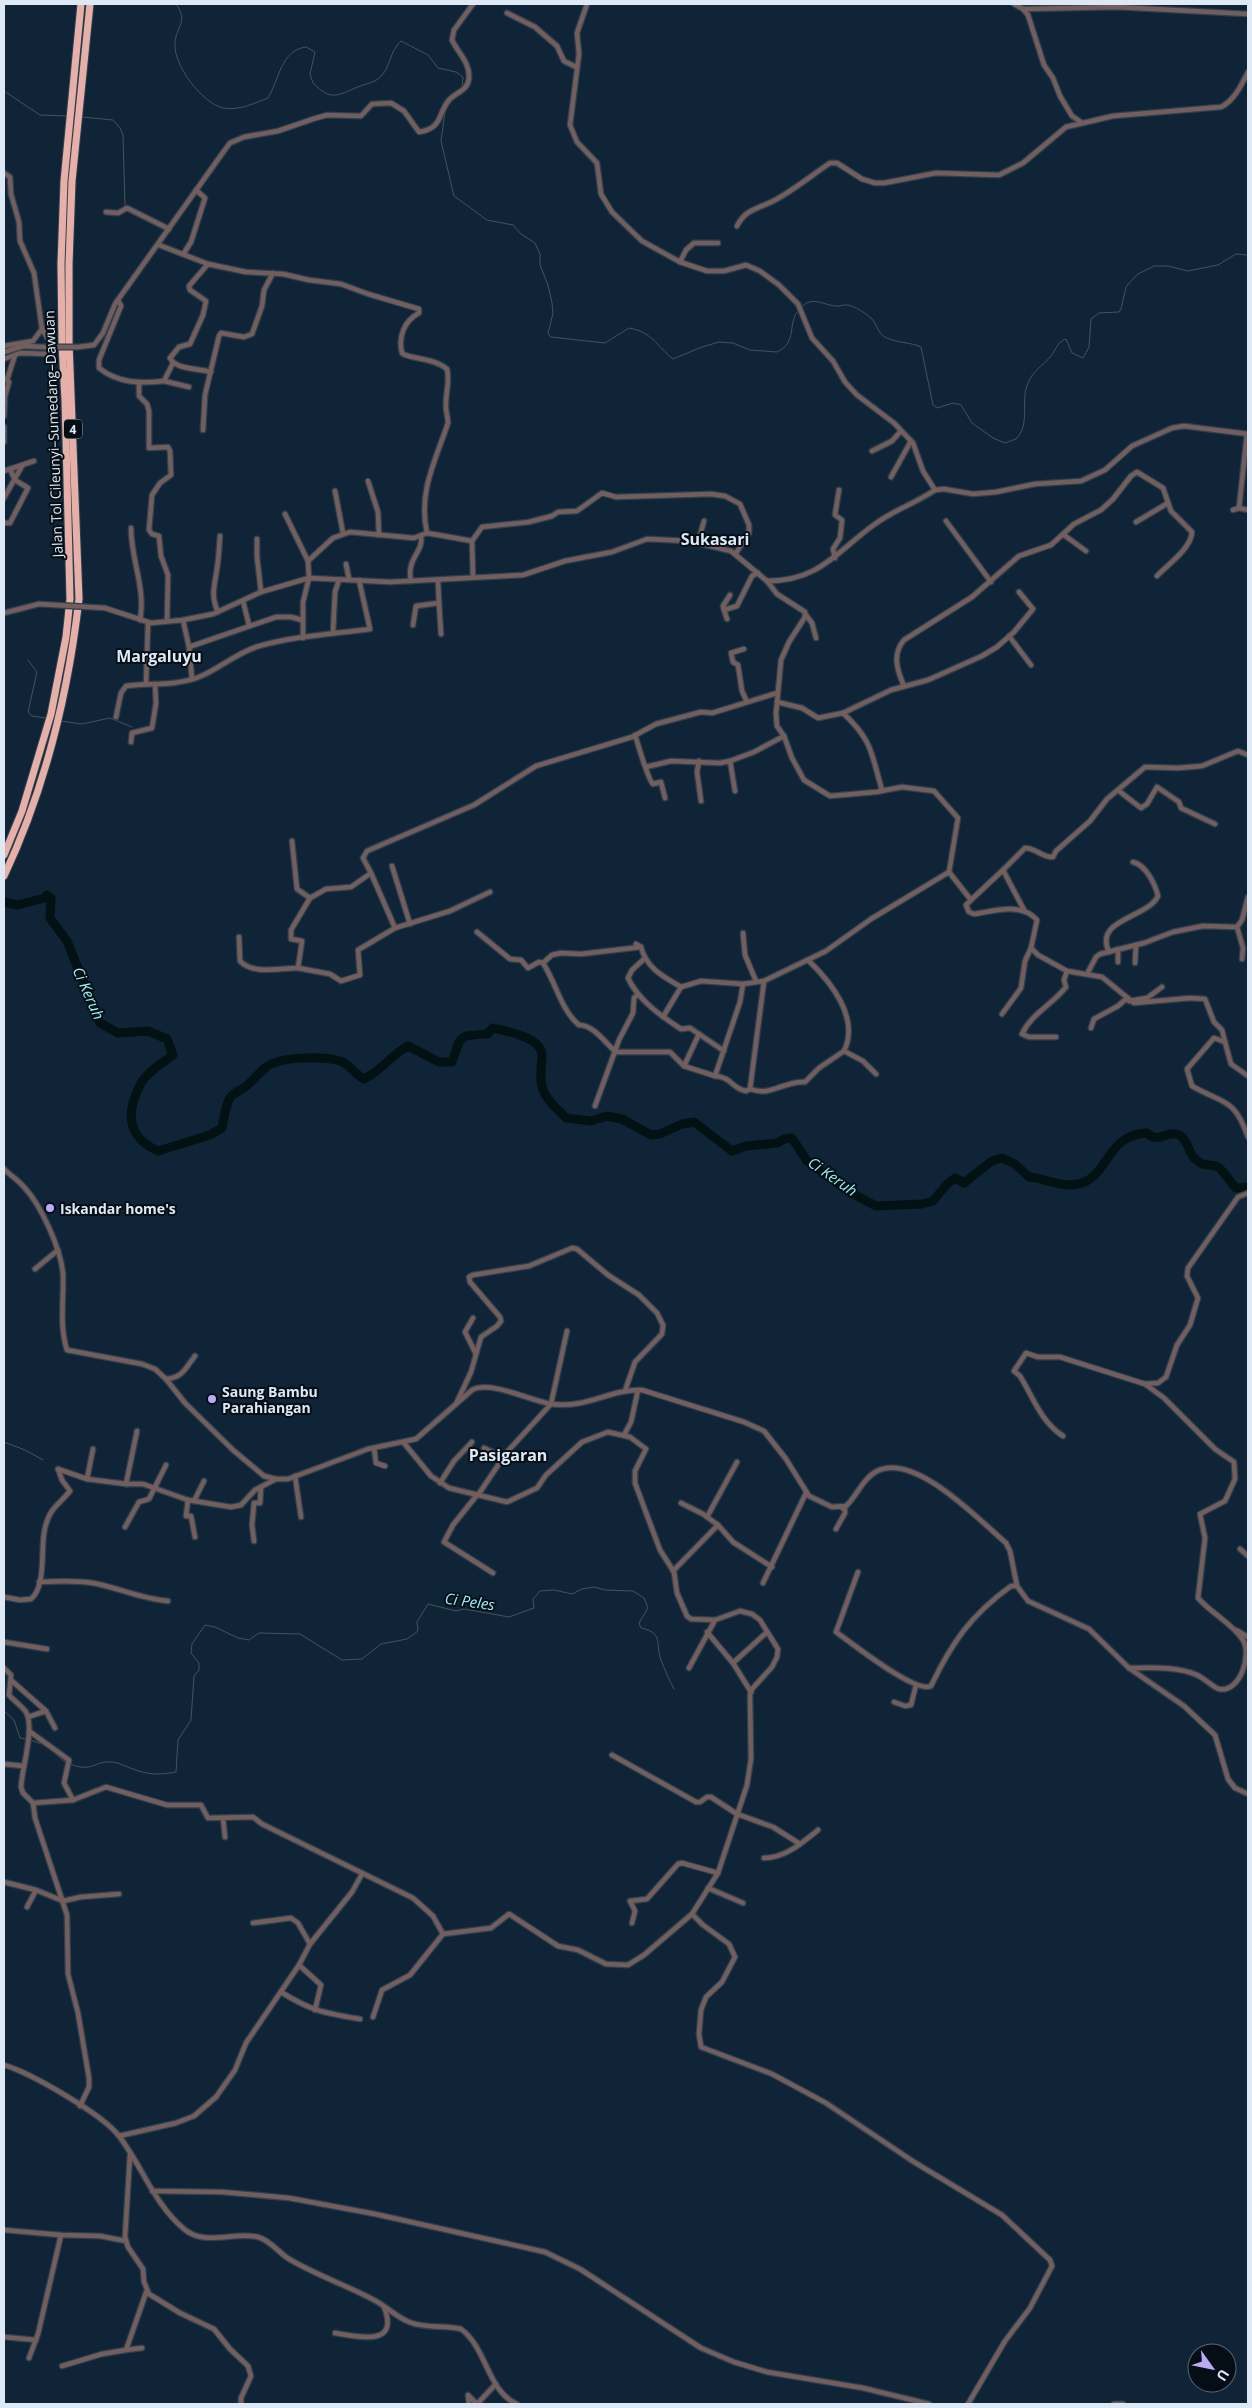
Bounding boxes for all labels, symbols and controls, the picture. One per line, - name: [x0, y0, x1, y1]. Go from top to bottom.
- street label: Jalan Tol Cileunyi–Sumedang–Dawuan: [39, 310, 67, 560]
- road number: 4: [64, 419, 82, 438]
- district label: Sukasari: [681, 528, 749, 550]
- district label: Margaluyu: [116, 645, 202, 667]
- water label: Ci Keruh: [69, 964, 109, 1022]
- water label: Ci Keruh: [804, 1152, 862, 1200]
- place label: Iskandar home's: [60, 1199, 176, 1218]
- marker: Iskandar home's: [44, 1202, 56, 1214]
- place label: Saung Bambu Parahiangan: [222, 1382, 318, 1417]
- marker: Saung Bambu Parahiangan: [206, 1393, 218, 1405]
- district label: Pasigaran: [469, 1444, 547, 1466]
- water label: Ci Peles: [444, 1588, 497, 1614]
- north arrow: [1187, 2343, 1237, 2393]
- text: U: [1212, 2366, 1234, 2385]

